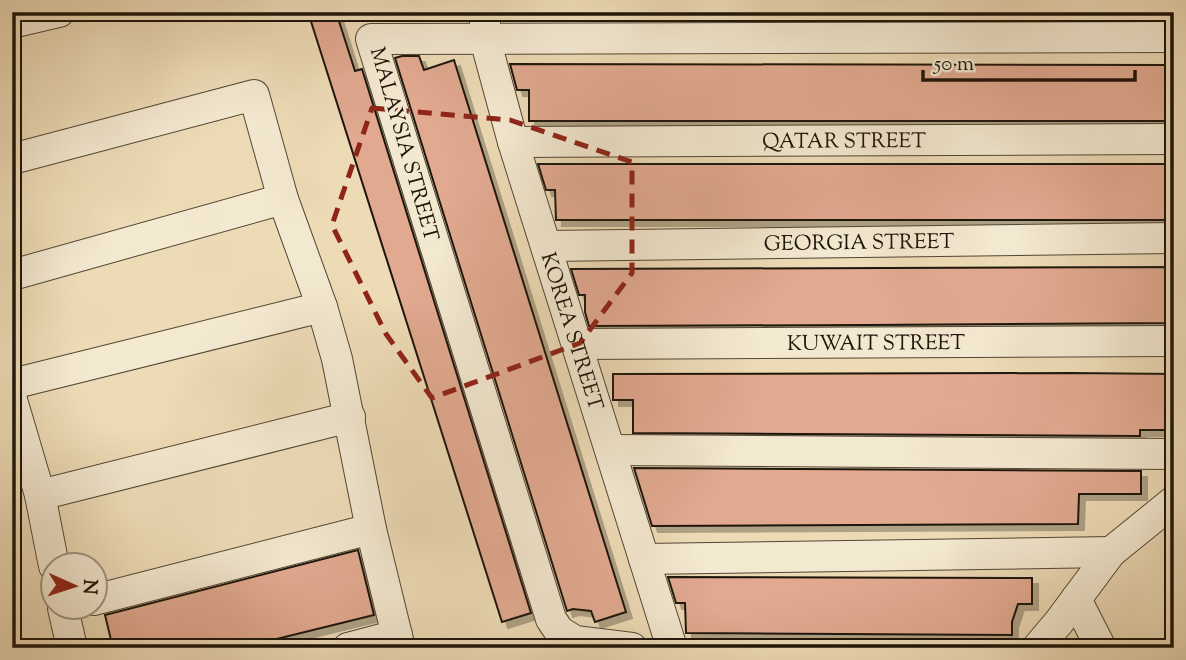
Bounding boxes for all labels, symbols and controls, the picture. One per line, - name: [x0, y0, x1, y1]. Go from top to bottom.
- scale bar: [923, 38, 1135, 82]
- street label: MALAYSIA STREET: [361, 44, 445, 245]
- text: 50 m: [933, 50, 974, 80]
- street label: QATAR STREET: [762, 127, 926, 158]
- street label: GEORGIA STREET: [764, 228, 955, 260]
- street label: KOREA STREET: [532, 249, 609, 415]
- street label: KUWAIT STREET: [787, 329, 965, 360]
- north arrow: [38, 552, 108, 622]
- text: N: [75, 578, 102, 595]

